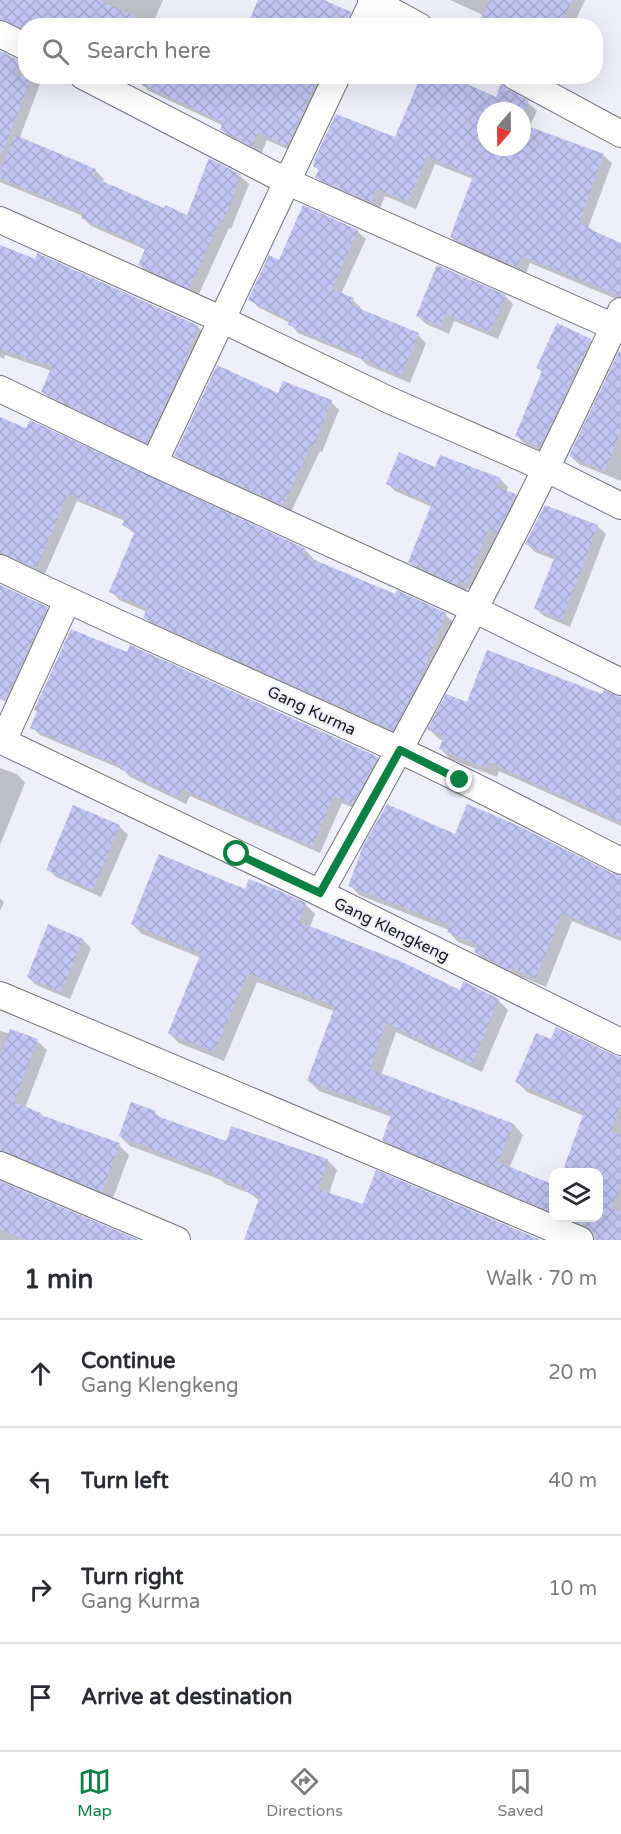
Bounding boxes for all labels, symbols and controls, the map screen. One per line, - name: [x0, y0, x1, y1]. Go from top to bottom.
- search box: [18, 18, 603, 84]
- icon: search: [39, 35, 72, 68]
- text: Search here: [87, 38, 211, 64]
- north arrow: [477, 102, 531, 156]
- street label: Gang Kurma: [264, 682, 359, 740]
- route end: [446, 766, 472, 792]
- route start: [223, 840, 249, 866]
- street label: Gang Klengkeng: [330, 893, 453, 967]
- map controls: [549, 1168, 603, 1222]
- button: layers: [549, 1168, 603, 1222]
- text: 1 min: [24, 1264, 93, 1295]
- text: Walk · 70 m: [486, 1267, 597, 1291]
- text: Continue: [81, 1348, 176, 1374]
- icon: ahead: [24, 1357, 57, 1390]
- text: 20 m: [548, 1361, 597, 1385]
- text: Gang Klengkeng: [81, 1374, 239, 1398]
- icon: left: [24, 1465, 57, 1498]
- text: Turn left: [81, 1468, 169, 1494]
- text: 40 m: [548, 1469, 597, 1493]
- text: Turn right: [81, 1564, 183, 1590]
- icon: right: [24, 1573, 57, 1606]
- text: 10 m: [548, 1577, 597, 1601]
- text: Gang Kurma: [81, 1590, 200, 1614]
- icon: arrive: [24, 1681, 57, 1714]
- text: Arrive at destination: [81, 1684, 292, 1710]
- tab: Map: [77, 1765, 112, 1821]
- tab: Directions: [266, 1765, 343, 1821]
- tab: Saved: [497, 1765, 544, 1821]

